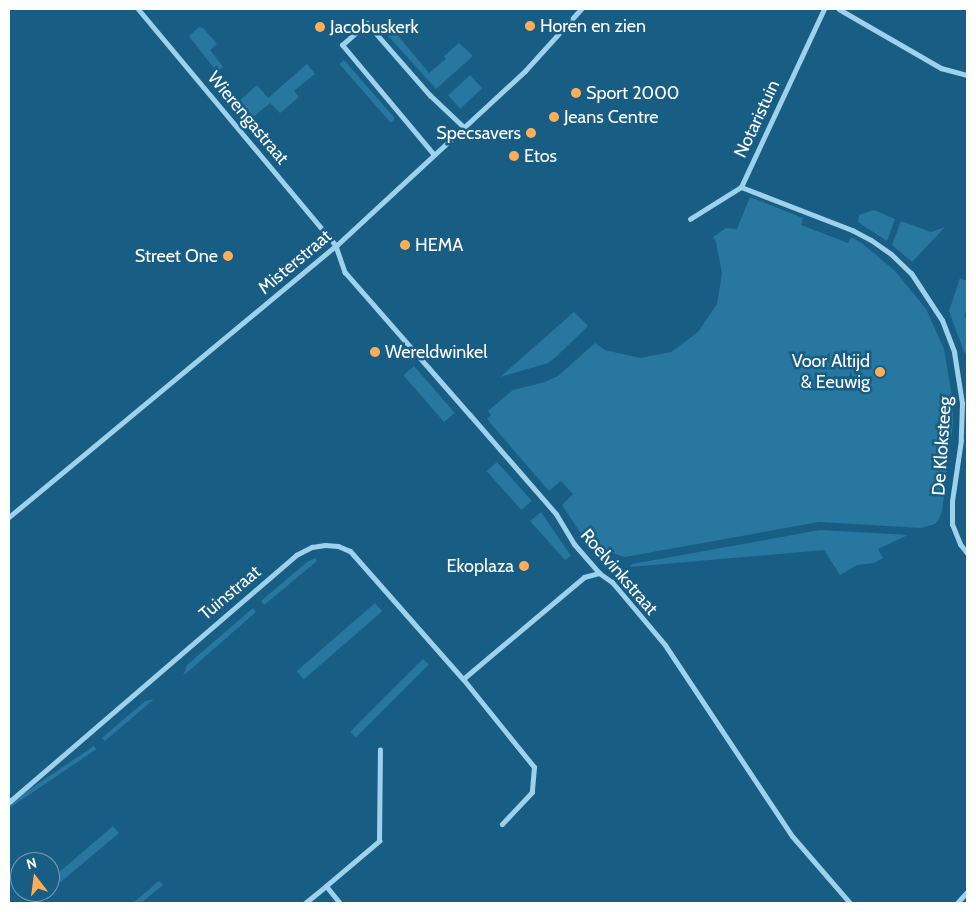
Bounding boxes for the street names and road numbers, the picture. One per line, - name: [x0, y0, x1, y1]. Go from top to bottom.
- street label: Wierengastraat: [203, 67, 293, 169]
- street label: Notaristuin: [730, 77, 784, 161]
- street label: Misterstraat: [254, 225, 336, 299]
- street label: De Kloksteeg: [928, 396, 956, 496]
- street label: Roelvinkstraat: [576, 525, 662, 619]
- street label: Tuinstraat: [195, 561, 265, 625]

